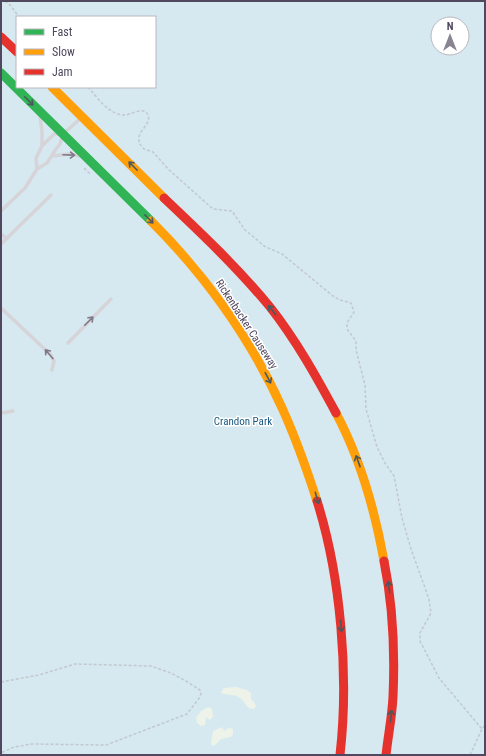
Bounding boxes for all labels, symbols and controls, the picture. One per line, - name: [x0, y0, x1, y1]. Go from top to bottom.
- legend: [16, 16, 156, 88]
- north arrow: [430, 16, 470, 56]
- text: N: [447, 20, 454, 33]
- text: Fast: [52, 25, 73, 39]
- text: Slow: [52, 45, 75, 59]
- text: Jam: [52, 65, 73, 79]
- one-way arrow: [24, 96, 34, 106]
- one-way arrow: [62, 151, 75, 159]
- one-way arrow: [128, 162, 138, 171]
- one-way arrow: [144, 214, 154, 224]
- street label: Rickenbacker Causeway: [213, 277, 281, 372]
- one-way arrow: [267, 304, 276, 315]
- one-way arrow: [85, 316, 94, 326]
- one-way arrow: [45, 349, 54, 359]
- one-way arrow: [264, 372, 272, 384]
- park label: Crandon Park: [214, 415, 272, 428]
- one-way arrow: [353, 455, 361, 467]
- one-way arrow: [314, 492, 321, 505]
- one-way arrow: [385, 581, 393, 594]
- one-way arrow: [337, 619, 345, 632]
- one-way arrow: [387, 710, 395, 723]

